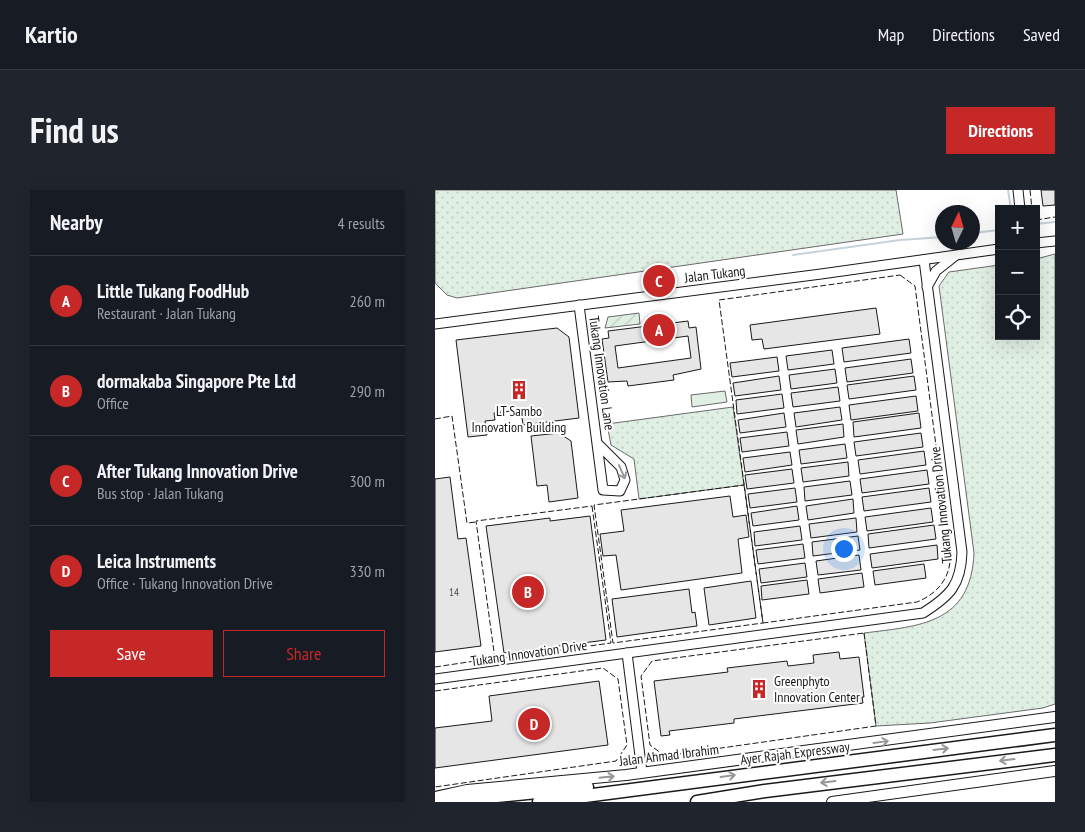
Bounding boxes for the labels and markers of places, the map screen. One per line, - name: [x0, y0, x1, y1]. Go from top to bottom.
- pin: C: [643, 262, 675, 300]
- pin: A: [643, 311, 675, 349]
- building icon: LT Sambo Innovation Building: [508, 379, 530, 401]
- place label: LT Sambo Innovation Building: [472, 402, 566, 436]
- pin: B: [512, 573, 544, 611]
- place label: Greenphyto Innovation Center: [774, 672, 860, 706]
- building icon: Greenphyto Innovation Center: [748, 678, 770, 700]
- pin: D: [518, 705, 550, 743]

